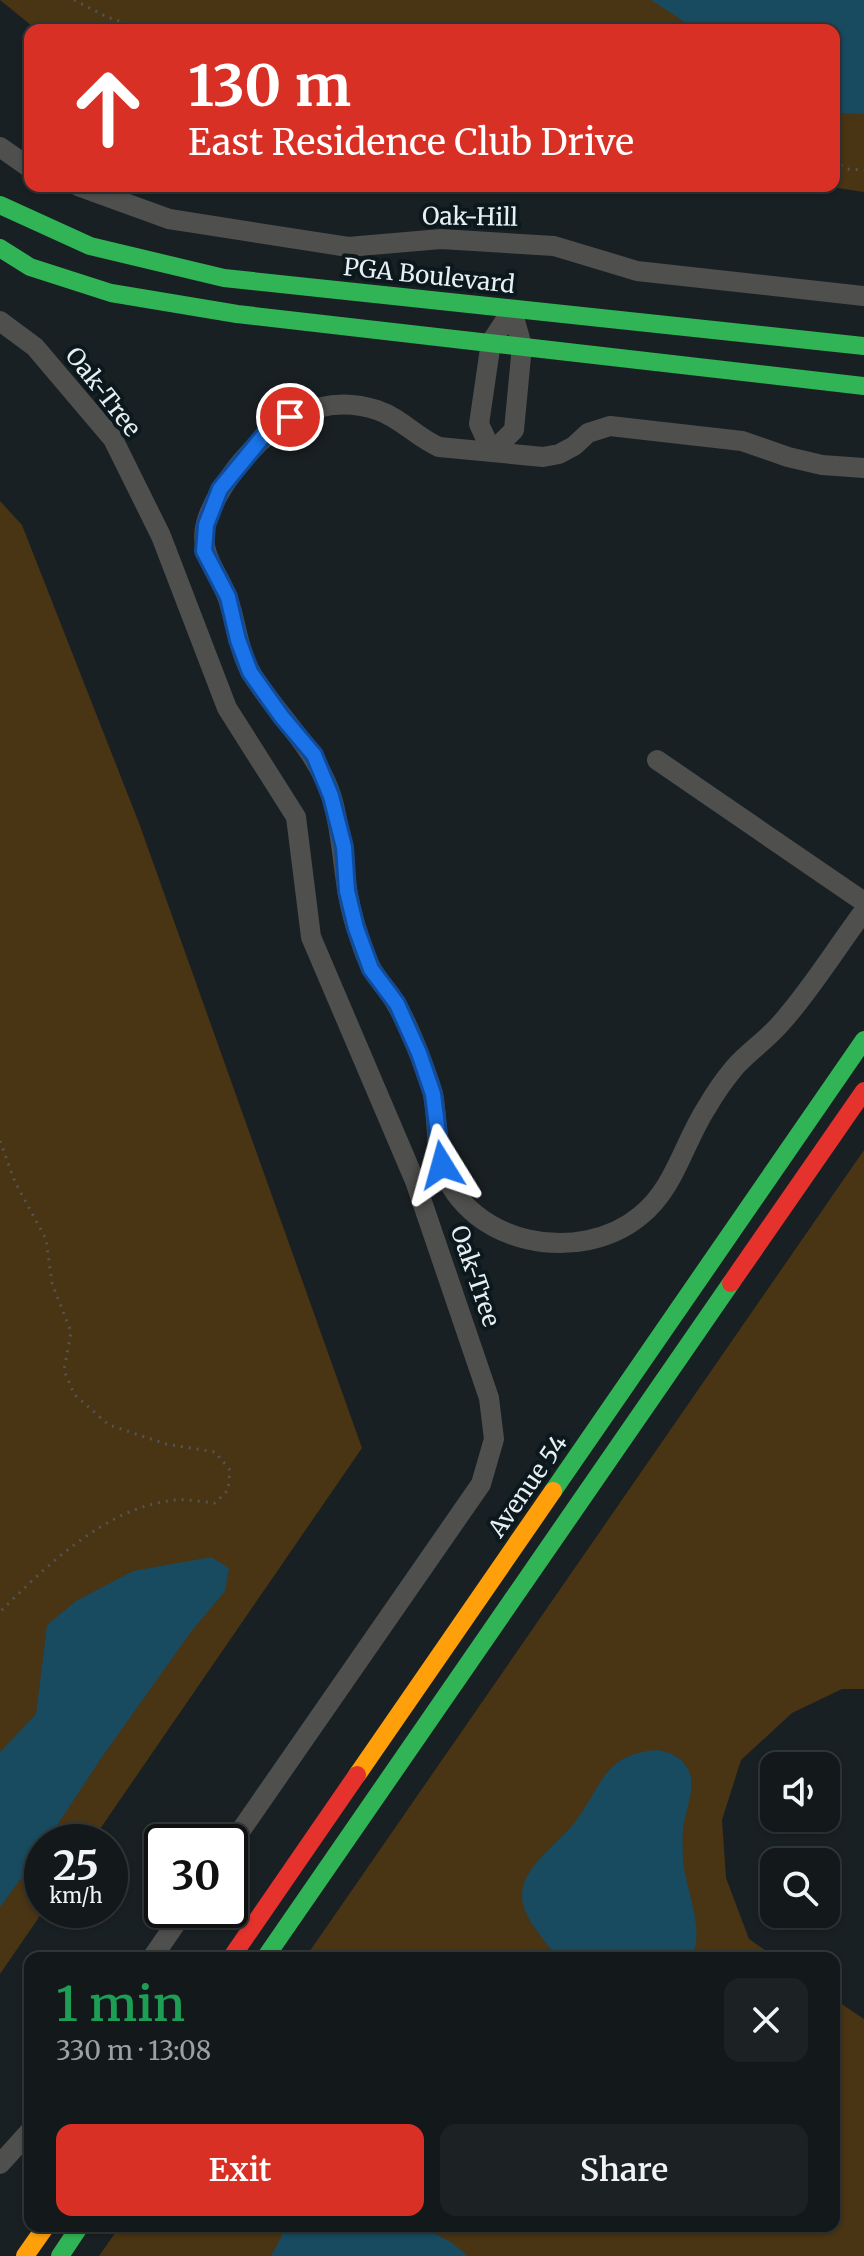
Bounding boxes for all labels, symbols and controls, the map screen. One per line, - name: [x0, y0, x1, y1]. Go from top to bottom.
- text: 130 m: [188, 51, 351, 121]
- icon: ahead: [56, 56, 160, 160]
- text: East Residence Club Drive: [188, 120, 634, 165]
- street label: Oak-Hill: [422, 200, 518, 233]
- street label: PGA Boulevard: [342, 251, 516, 300]
- street label: Oak-Tree: [59, 341, 148, 443]
- pin: [256, 383, 324, 451]
- icon: arrive: [268, 395, 312, 439]
- position arrow: [400, 1123, 484, 1207]
- street label: Oak-Tree: [444, 1221, 507, 1331]
- street label: Avenue 54: [480, 1428, 574, 1544]
- map controls: [760, 1752, 840, 1928]
- button: sound: [760, 1752, 840, 1832]
- speed limit sign: 30: [144, 1824, 248, 1928]
- text: 25: [53, 1841, 99, 1891]
- button: search: [760, 1848, 840, 1928]
- text: km/h: [50, 1883, 102, 1908]
- text: 1 min: [56, 1974, 185, 2034]
- button: close: [724, 1978, 808, 2062]
- text: 330 m · 13:08: [56, 2034, 211, 2067]
- button: Exit: [56, 2124, 424, 2216]
- button: Share: [440, 2124, 808, 2216]

